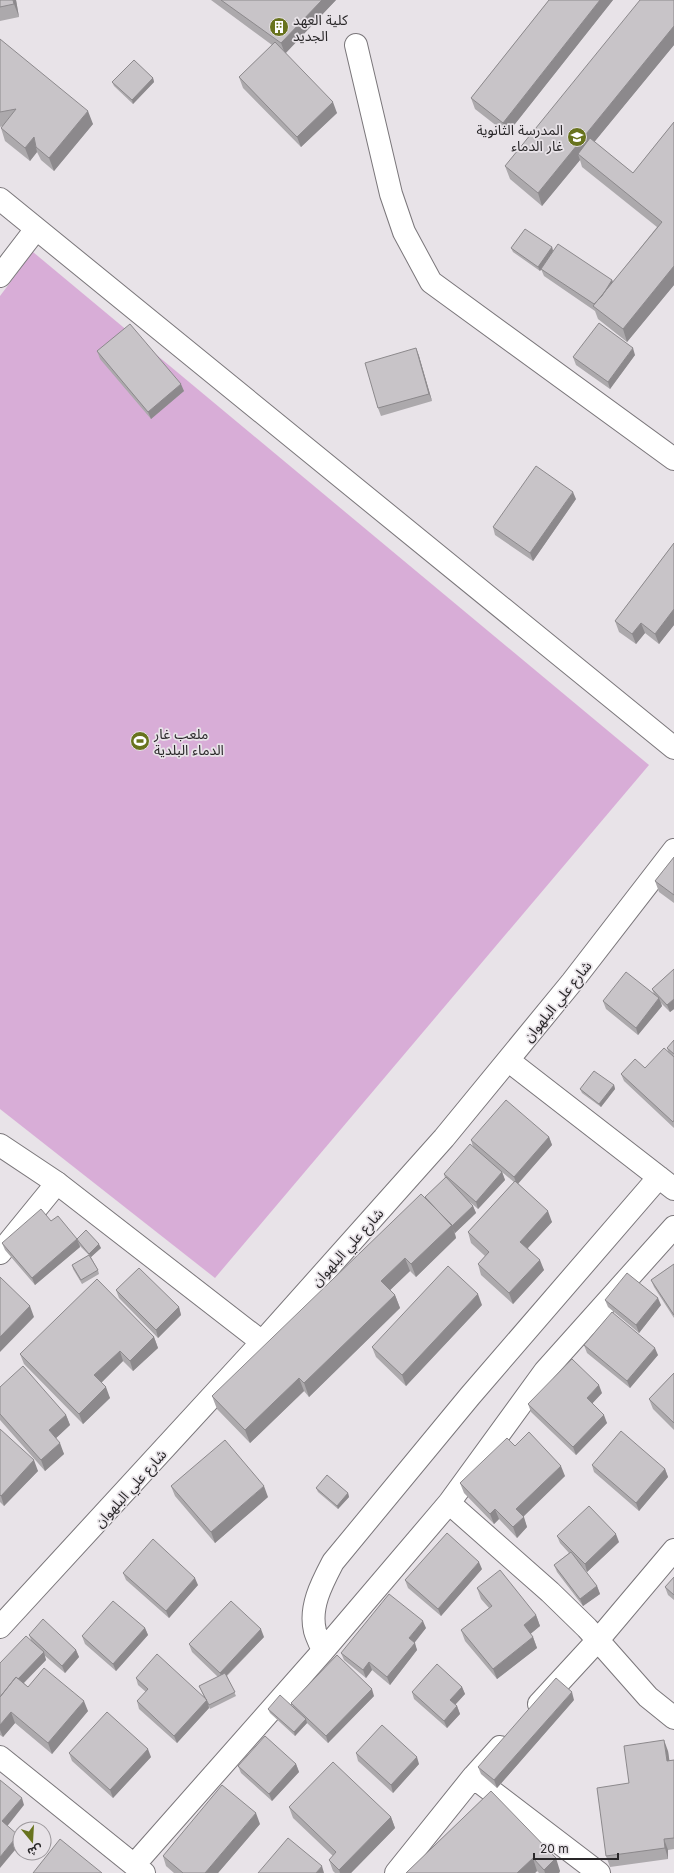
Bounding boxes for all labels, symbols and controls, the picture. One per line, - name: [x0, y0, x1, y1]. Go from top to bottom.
- place label: كلية العهد الجديد: [293, 11, 348, 44]
- building icon: كلية العهد الجديد: [268, 16, 290, 38]
- place label: المدرسة الثانوية غار الدماء: [476, 121, 563, 155]
- school or university icon: المدرسة الثانوية غار الدماء: [566, 126, 588, 148]
- place label: ملعب غار الدماء البلدية: [153, 725, 224, 758]
- sports icon: ملعب غار الدماء البلدية: [129, 730, 151, 752]
- street label: شارع علي البلهوان: [519, 957, 597, 1047]
- street label: شارع علي البلهوان: [307, 1204, 389, 1292]
- street label: شارع علي البلهوان: [90, 1445, 172, 1533]
- north arrow: [12, 1821, 52, 1861]
- scale bar: [534, 1835, 618, 1861]
- text: 20 m: [540, 1841, 569, 1856]
- text: ش: [26, 1842, 44, 1859]

